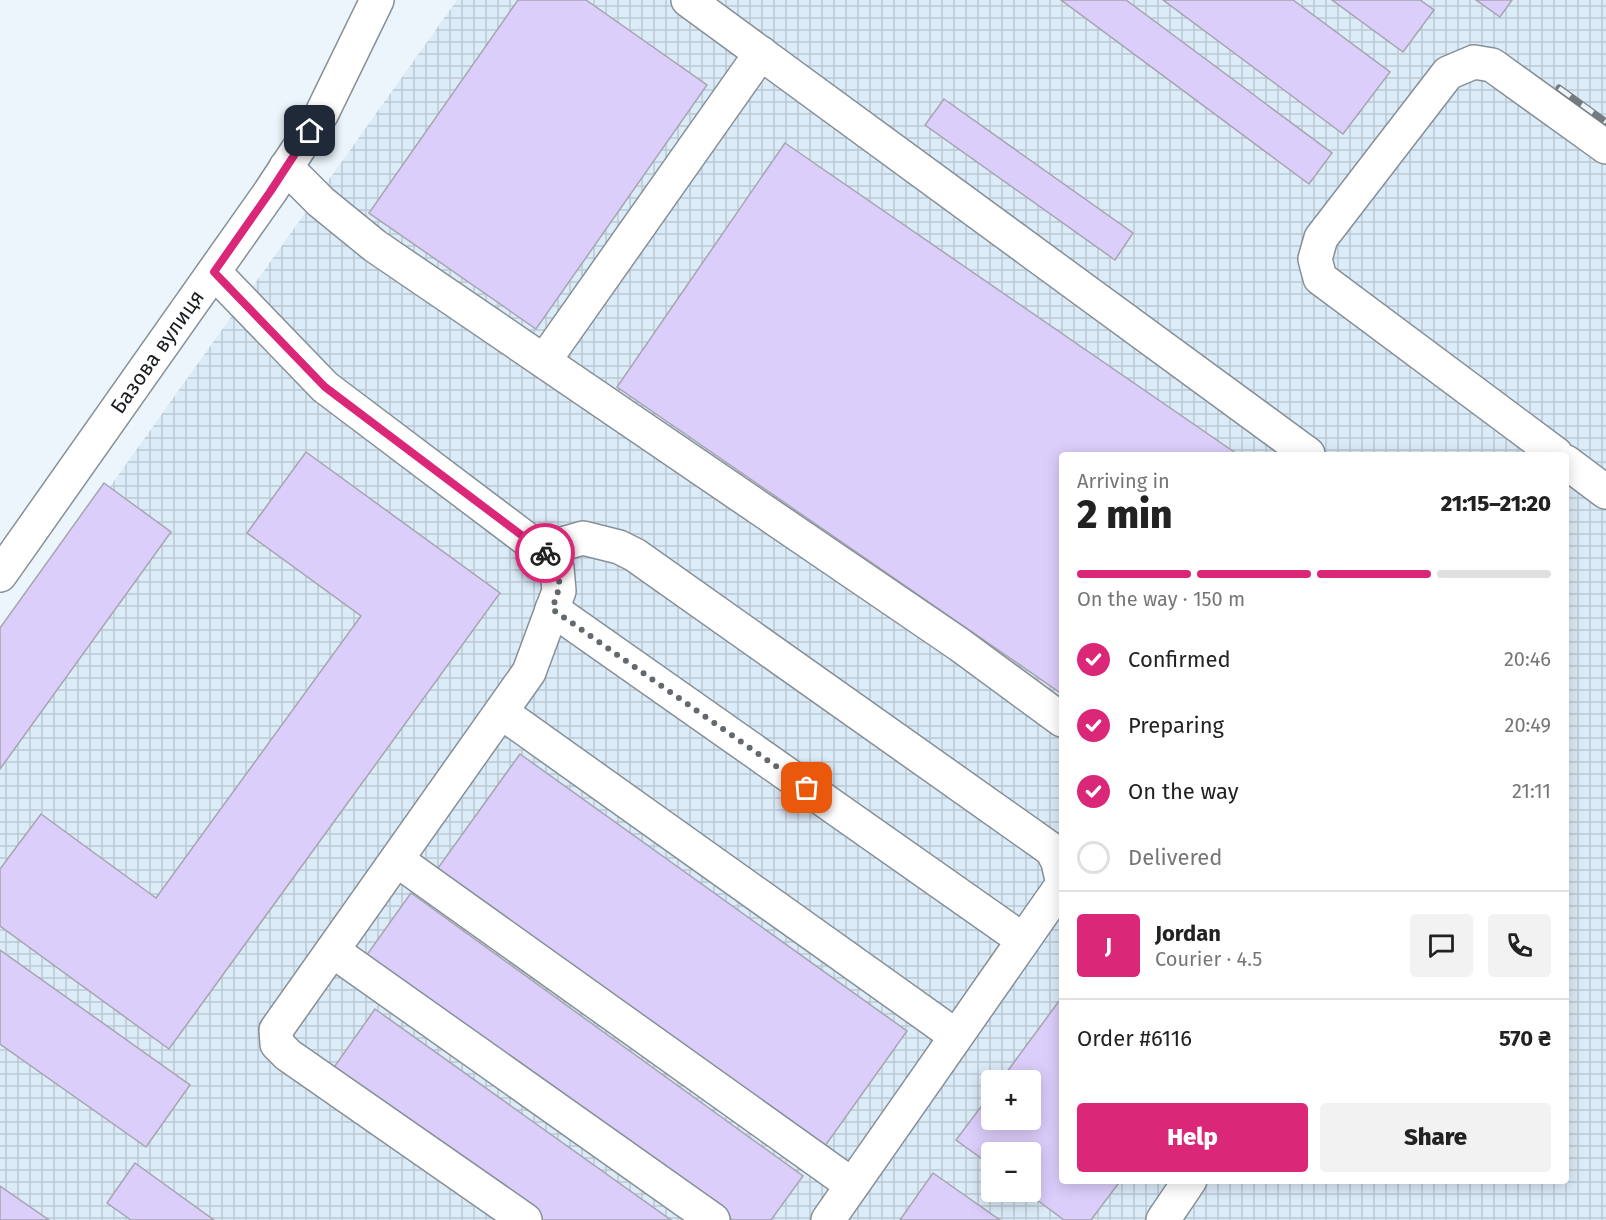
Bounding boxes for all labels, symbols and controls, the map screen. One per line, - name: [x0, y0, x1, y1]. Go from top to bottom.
- pin: [284, 105, 335, 156]
- icon: home: [293, 114, 326, 147]
- street label: Базова вулиця: [105, 285, 210, 419]
- text: Arriving in: [1077, 469, 1170, 493]
- text: 21:15–21:20: [1441, 490, 1551, 517]
- text: 2 min: [1077, 492, 1173, 538]
- courier: [515, 523, 575, 583]
- icon: bike: [529, 537, 562, 570]
- text: On the way · 150 m: [1077, 587, 1245, 611]
- icon: check: [1077, 643, 1110, 676]
- text: Confirmed: [1128, 646, 1231, 673]
- text: 20:46: [1504, 647, 1551, 671]
- icon: check: [1077, 709, 1110, 742]
- text: Preparing: [1128, 712, 1224, 739]
- text: 20:49: [1505, 713, 1551, 737]
- pin: [781, 762, 832, 813]
- icon: bag: [790, 771, 823, 804]
- icon: check: [1077, 775, 1110, 808]
- text: On the way: [1128, 778, 1239, 805]
- text: 21:11: [1512, 779, 1551, 803]
- text: Delivered: [1128, 844, 1223, 871]
- button: chat: [1410, 914, 1473, 977]
- button: phone: [1488, 914, 1551, 977]
- text: Jordan: [1155, 920, 1221, 947]
- text: J: [1105, 932, 1112, 959]
- text: Courier · 4.5: [1155, 947, 1262, 971]
- text: Order #6116: [1077, 1025, 1192, 1052]
- text: 570 ₴: [1499, 1025, 1551, 1052]
- map controls: [981, 1070, 1041, 1202]
- button: +: [981, 1070, 1041, 1130]
- button: Help: [1077, 1103, 1308, 1172]
- button: Share: [1320, 1103, 1551, 1172]
- button: −: [981, 1142, 1041, 1202]

